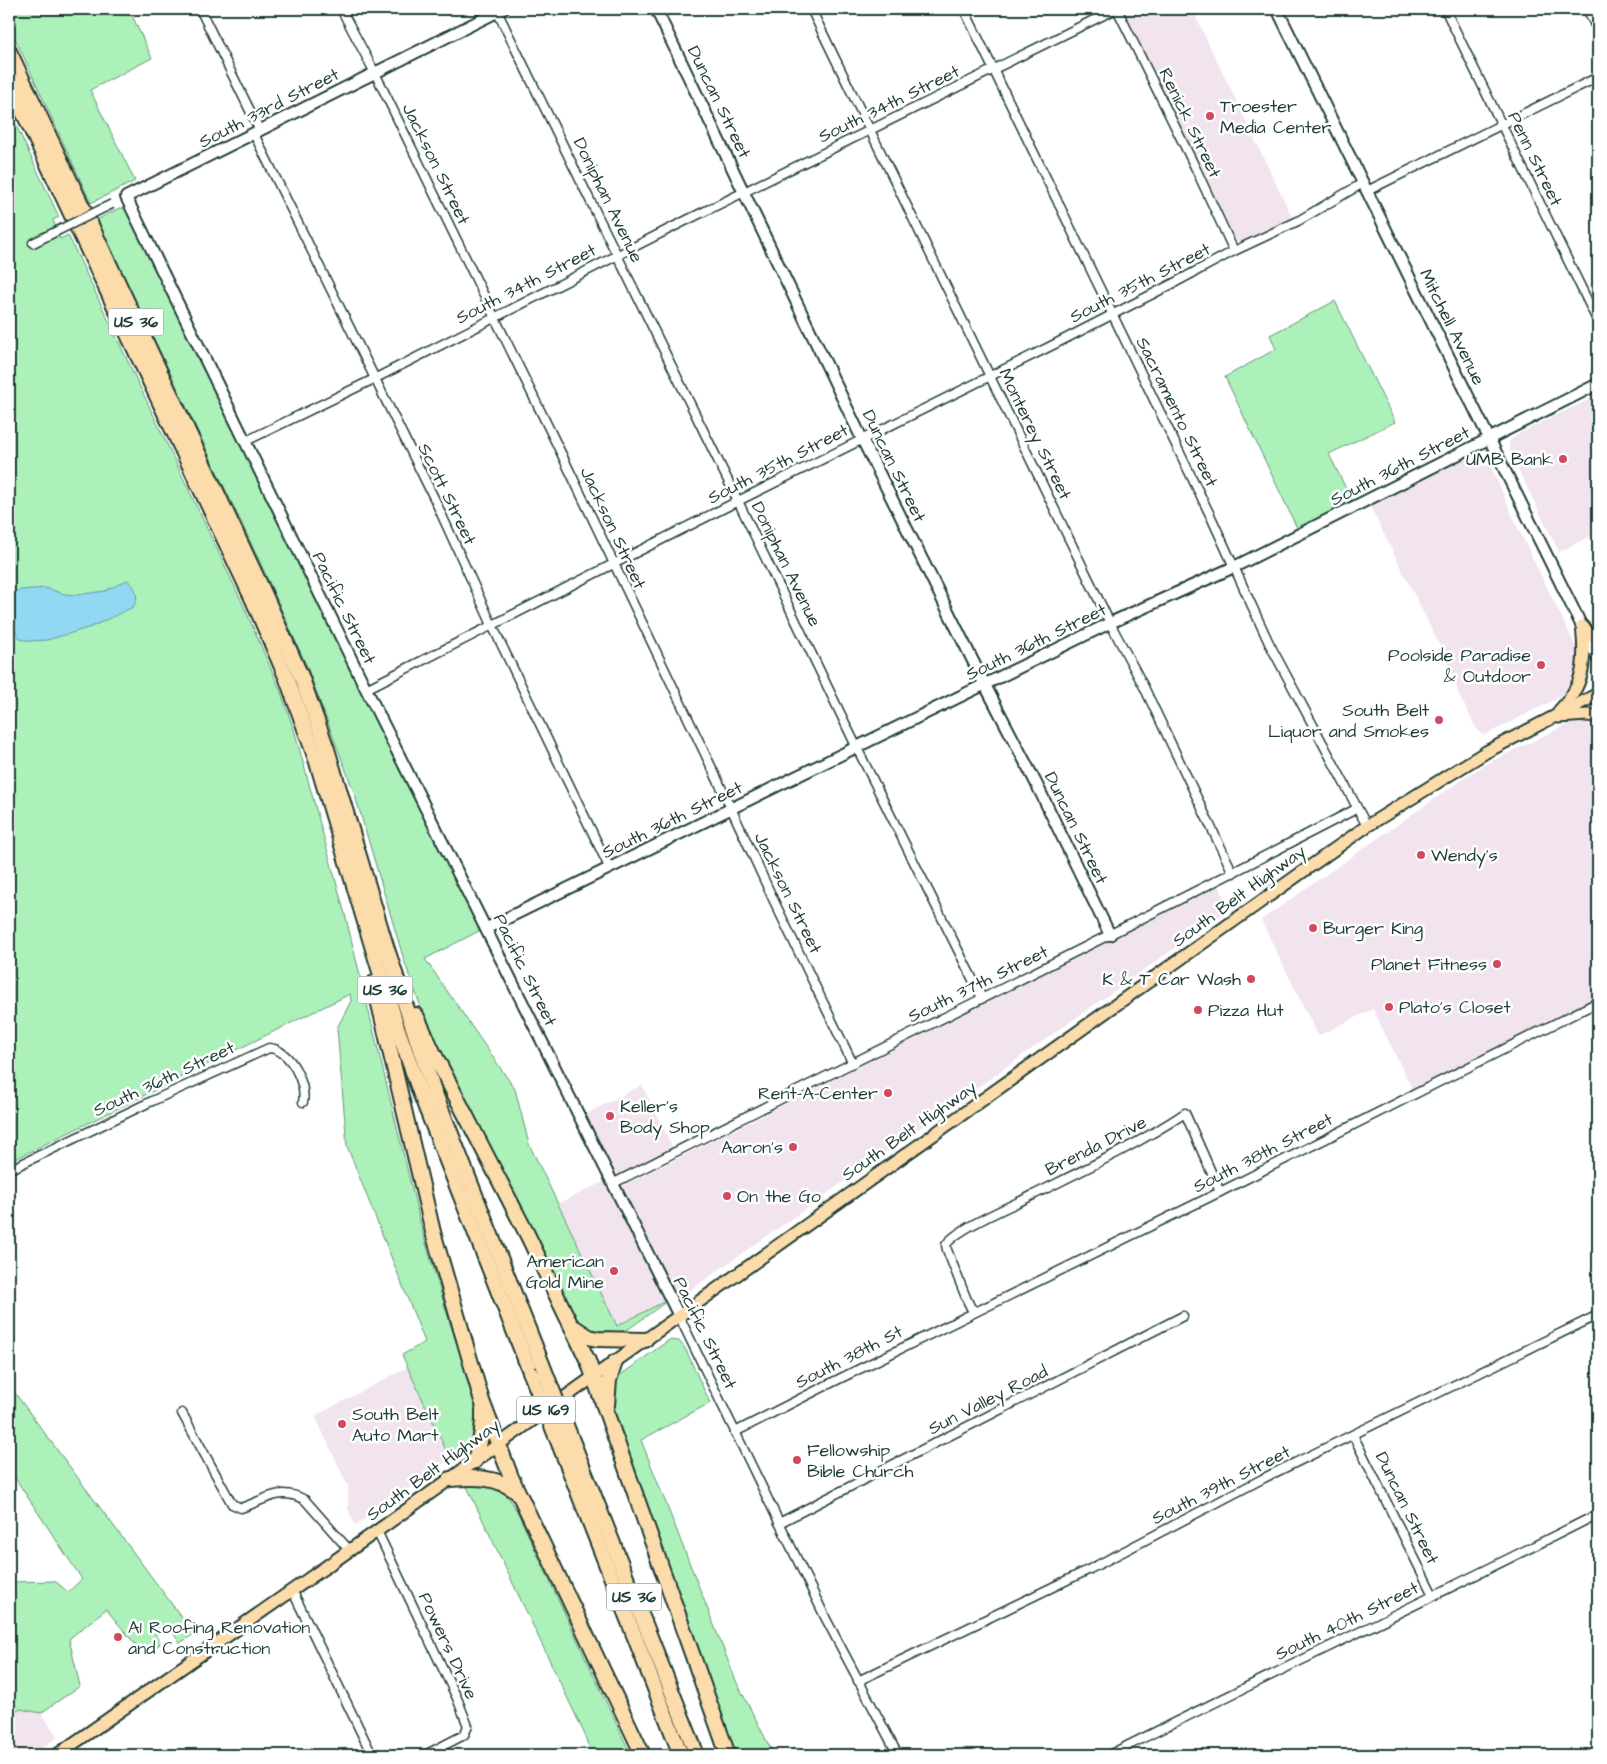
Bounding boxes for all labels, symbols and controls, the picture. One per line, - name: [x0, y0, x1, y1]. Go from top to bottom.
- street label: Duncan Street: [681, 42, 757, 163]
- street label: South 34th Street: [814, 59, 965, 149]
- street label: South 33rd Street: [195, 61, 344, 154]
- street label: Renick Street: [1153, 64, 1228, 183]
- place label: Troester Media Center: [1220, 94, 1331, 140]
- street label: Jackson Street: [396, 99, 476, 229]
- street label: Penn Street: [1501, 108, 1569, 211]
- marker: Troester Media Center: [1204, 110, 1216, 122]
- street label: Doniphan Avenue: [567, 133, 649, 267]
- street label: South 35th Street: [1065, 236, 1215, 329]
- street label: South 34th Street: [451, 237, 601, 330]
- street label: Mitchell Avenue: [1413, 265, 1491, 389]
- road number: US 36: [108, 308, 164, 336]
- street label: Sacramento Street: [1130, 333, 1225, 492]
- street label: Monterey Street: [991, 364, 1078, 505]
- street label: Duncan Street: [856, 406, 932, 527]
- street label: South 35th Street: [703, 417, 853, 510]
- street label: South 36th Street: [1326, 420, 1475, 512]
- street label: Scott Street: [412, 439, 483, 550]
- place label: UMB Bank: [1466, 447, 1553, 472]
- marker: UMB Bank: [1557, 453, 1569, 465]
- street label: Jackson Street: [574, 463, 653, 594]
- street label: Doniphan Avenue: [745, 497, 827, 631]
- street label: Pacific Street: [306, 548, 382, 669]
- street label: South 36th Street: [961, 597, 1111, 687]
- place label: Poolside Paradise & Outdoor: [1388, 643, 1531, 689]
- marker: Poolside Paradise & Outdoor: [1535, 659, 1547, 671]
- place label: South Belt Liquor and Smokes: [1268, 698, 1430, 744]
- marker: South Belt Liquor and Smokes: [1433, 714, 1445, 726]
- street label: Duncan Street: [1038, 768, 1114, 889]
- street label: South 36th Street: [597, 775, 747, 865]
- street label: Jackson Street: [748, 828, 828, 958]
- street label: South Belt Highway: [1167, 839, 1312, 954]
- place label: Wendy's: [1431, 843, 1498, 869]
- marker: Wendy's: [1415, 849, 1427, 861]
- street label: Pacific Street: [487, 910, 563, 1031]
- place label: Burger King: [1323, 916, 1423, 942]
- marker: Burger King: [1307, 922, 1319, 934]
- street label: South 37th Street: [904, 939, 1053, 1029]
- place label: Planet Fitness: [1371, 952, 1487, 977]
- marker: Planet Fitness: [1491, 958, 1503, 970]
- place label: K & T Car Wash: [1102, 967, 1241, 992]
- marker: K & T Car Wash: [1245, 973, 1257, 985]
- road number: US 36: [358, 976, 412, 1004]
- place label: Plato's Closet: [1399, 995, 1512, 1020]
- place label: Pizza Hut: [1208, 998, 1284, 1023]
- marker: Plato's Closet: [1383, 1001, 1395, 1013]
- marker: Pizza Hut: [1192, 1004, 1204, 1016]
- street label: South 36th Street: [89, 1035, 240, 1123]
- street label: South Belt Highway: [837, 1075, 982, 1188]
- place label: Rent-A-Center: [758, 1081, 878, 1106]
- marker: Rent-A-Center: [882, 1087, 894, 1099]
- place label: Keller's Body Shop: [620, 1094, 710, 1141]
- street label: South 38th Street: [1189, 1107, 1338, 1199]
- marker: Keller's Body Shop: [604, 1110, 616, 1122]
- street label: Brenda Drive: [1041, 1110, 1151, 1182]
- place label: Aaron's: [721, 1135, 783, 1160]
- marker: Aaron's: [787, 1141, 799, 1153]
- place label: On the Go: [737, 1184, 821, 1209]
- marker: On the Go: [721, 1190, 733, 1202]
- place label: American Gold Mine: [526, 1249, 604, 1295]
- marker: American Gold Mine: [608, 1265, 620, 1277]
- street label: Pacific Street: [667, 1273, 743, 1394]
- street label: South 38th St: [791, 1319, 908, 1395]
- street label: Sun Valley Road: [924, 1359, 1053, 1442]
- road number: US 169: [517, 1396, 575, 1424]
- place label: South Belt Auto Mart: [352, 1402, 440, 1448]
- street label: South Belt Highway: [361, 1413, 506, 1528]
- marker: South Belt Auto Mart: [336, 1418, 348, 1430]
- place label: Fellowship Bible Church: [807, 1438, 914, 1484]
- street label: South 39th Street: [1147, 1439, 1295, 1531]
- street label: Duncan Street: [1369, 1448, 1445, 1569]
- marker: Fellowship Bible Church: [791, 1454, 803, 1466]
- street label: South 40th Street: [1271, 1575, 1424, 1667]
- road number: US 36: [606, 1584, 662, 1610]
- street label: Powers Drive: [412, 1588, 484, 1704]
- place label: A1 Roofing Renovation and Construction: [128, 1615, 310, 1661]
- marker: A1 Roofing Renovation and Construction: [112, 1631, 124, 1643]

